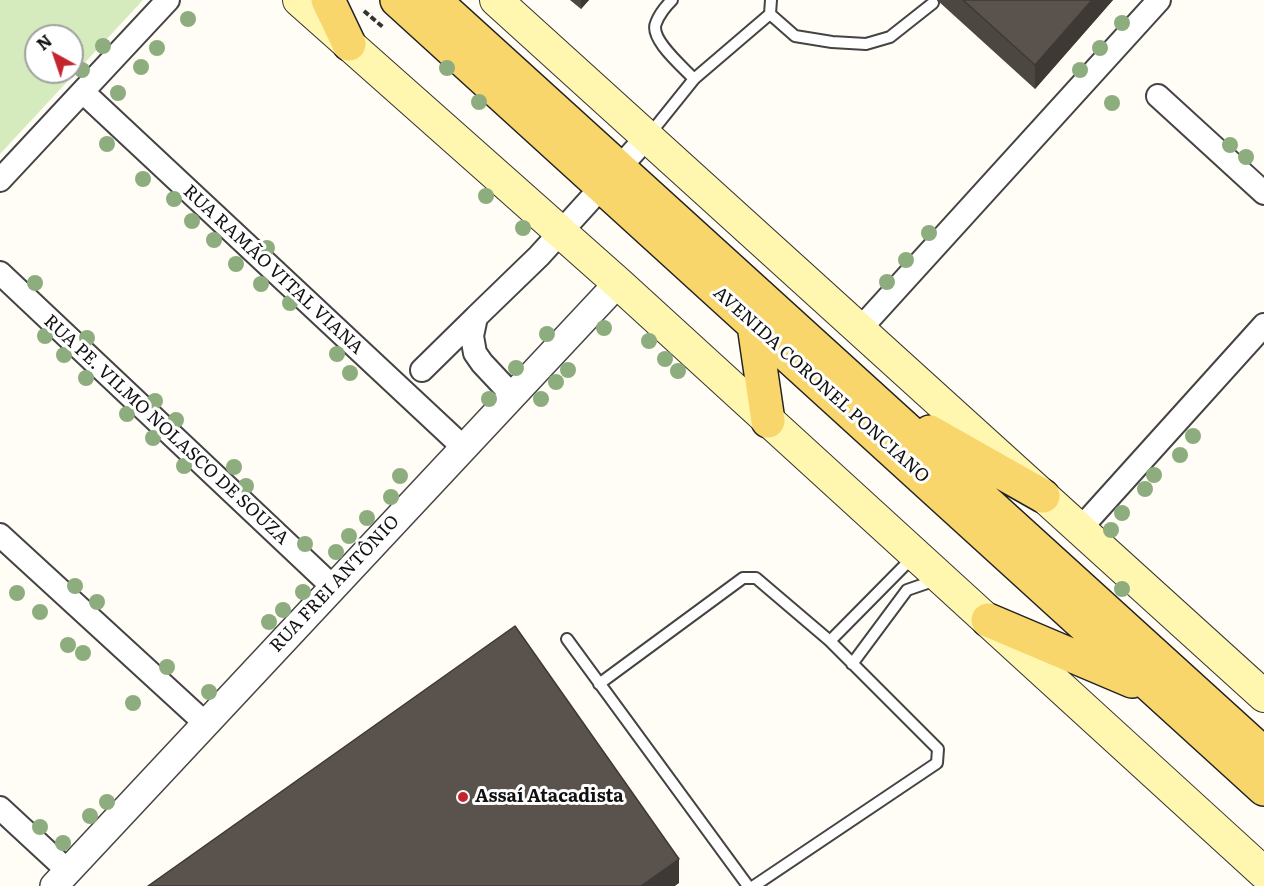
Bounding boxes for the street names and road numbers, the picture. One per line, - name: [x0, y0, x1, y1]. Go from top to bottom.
- street label: RUA RAMÃO VITAL VIANA: [179, 181, 367, 359]
- street label: AVENIDA CORONEL PONCIANO: [709, 282, 933, 488]
- street label: RUA PE. VILMO NOLASCO DE SOUZA: [39, 311, 293, 549]
- street label: RUA FREI ANTÔNIO: [266, 511, 404, 657]

